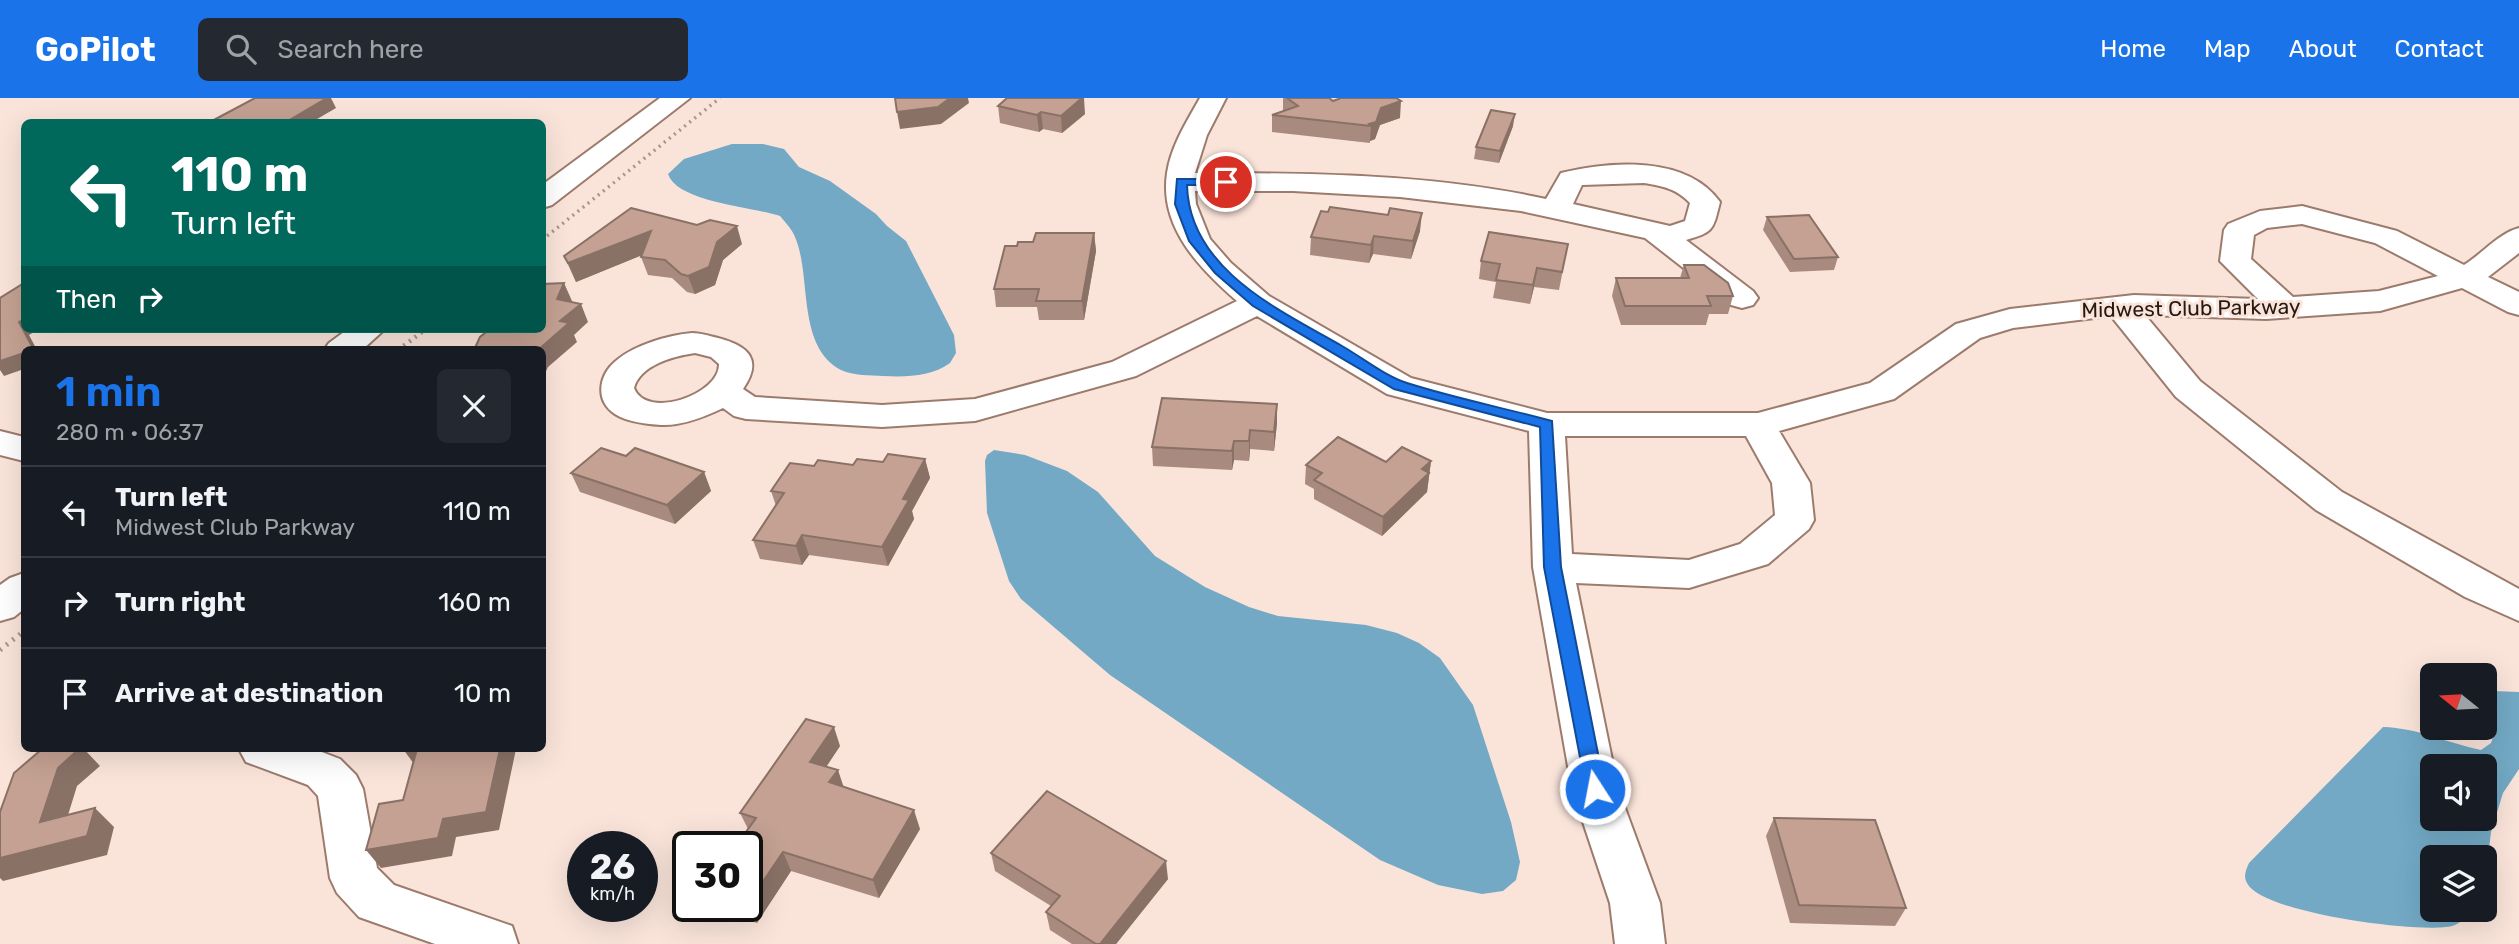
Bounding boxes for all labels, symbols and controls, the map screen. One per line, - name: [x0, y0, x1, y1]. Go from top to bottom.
- search box: [198, 18, 688, 81]
- text: GoPilot: [35, 30, 156, 69]
- icon: search: [222, 30, 260, 68]
- text: Search here: [278, 34, 423, 65]
- text: Home: [2100, 35, 2166, 63]
- text: Map: [2204, 35, 2251, 63]
- text: About: [2289, 35, 2357, 63]
- text: Contact: [2395, 35, 2484, 63]
- text: 110 m: [171, 145, 308, 203]
- icon: left: [56, 147, 147, 238]
- pin: [1196, 152, 1256, 212]
- icon: arrive: [1207, 163, 1245, 201]
- text: Turn left: [171, 204, 296, 242]
- icon: right: [131, 280, 169, 318]
- text: Then: [56, 284, 117, 315]
- street label: Midwest Club Parkway: [2081, 294, 2301, 322]
- text: 1 min: [56, 367, 162, 417]
- button: close: [437, 369, 511, 443]
- text: 280 m · 06:37: [56, 418, 204, 446]
- text: Turn left: [115, 482, 227, 513]
- icon: left: [56, 493, 94, 531]
- text: 110 m: [443, 496, 511, 527]
- text: Midwest Club Parkway: [115, 513, 355, 541]
- icon: right: [56, 584, 94, 622]
- text: Turn right: [115, 587, 245, 618]
- text: 160 m: [438, 587, 511, 618]
- north arrow: [2420, 663, 2497, 740]
- map controls: [2420, 663, 2497, 922]
- icon: arrive: [56, 675, 94, 713]
- text: Arrive at destination: [115, 678, 383, 709]
- text: 10 m: [454, 678, 511, 709]
- position arrow: [1558, 752, 1632, 826]
- button: sound: [2420, 754, 2497, 831]
- speed limit sign: 30: [672, 831, 763, 922]
- button: layers: [2420, 845, 2497, 922]
- text: 26: [590, 846, 635, 888]
- text: km/h: [590, 883, 635, 905]

